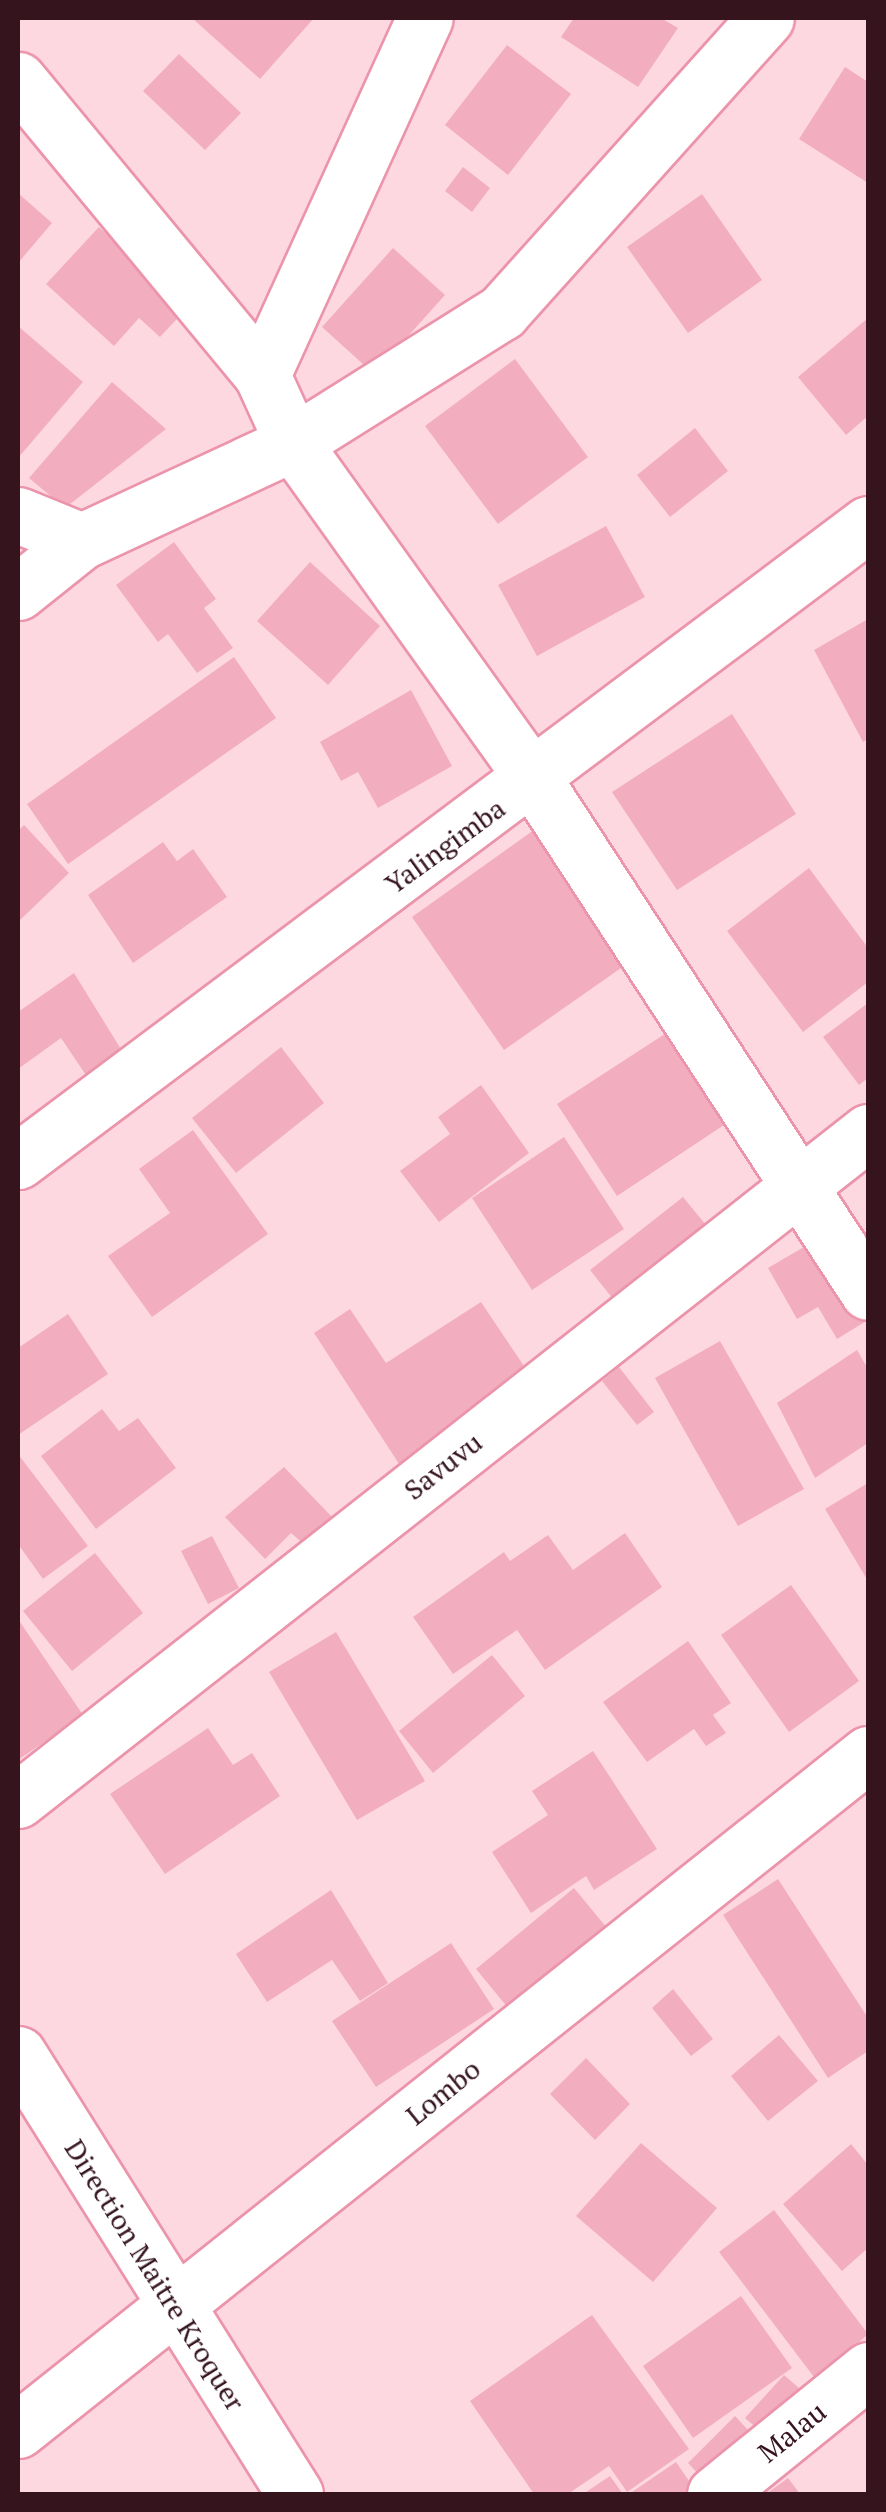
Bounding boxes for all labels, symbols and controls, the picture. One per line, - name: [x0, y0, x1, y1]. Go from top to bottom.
- street label: Yalingimba: [378, 791, 512, 901]
- street label: Savuvu: [397, 1425, 489, 1507]
- street label: Lombo: [399, 2052, 487, 2132]
- street label: Direction Maitre Kroquer: [58, 2133, 252, 2417]
- street label: Malau: [751, 2395, 833, 2469]

